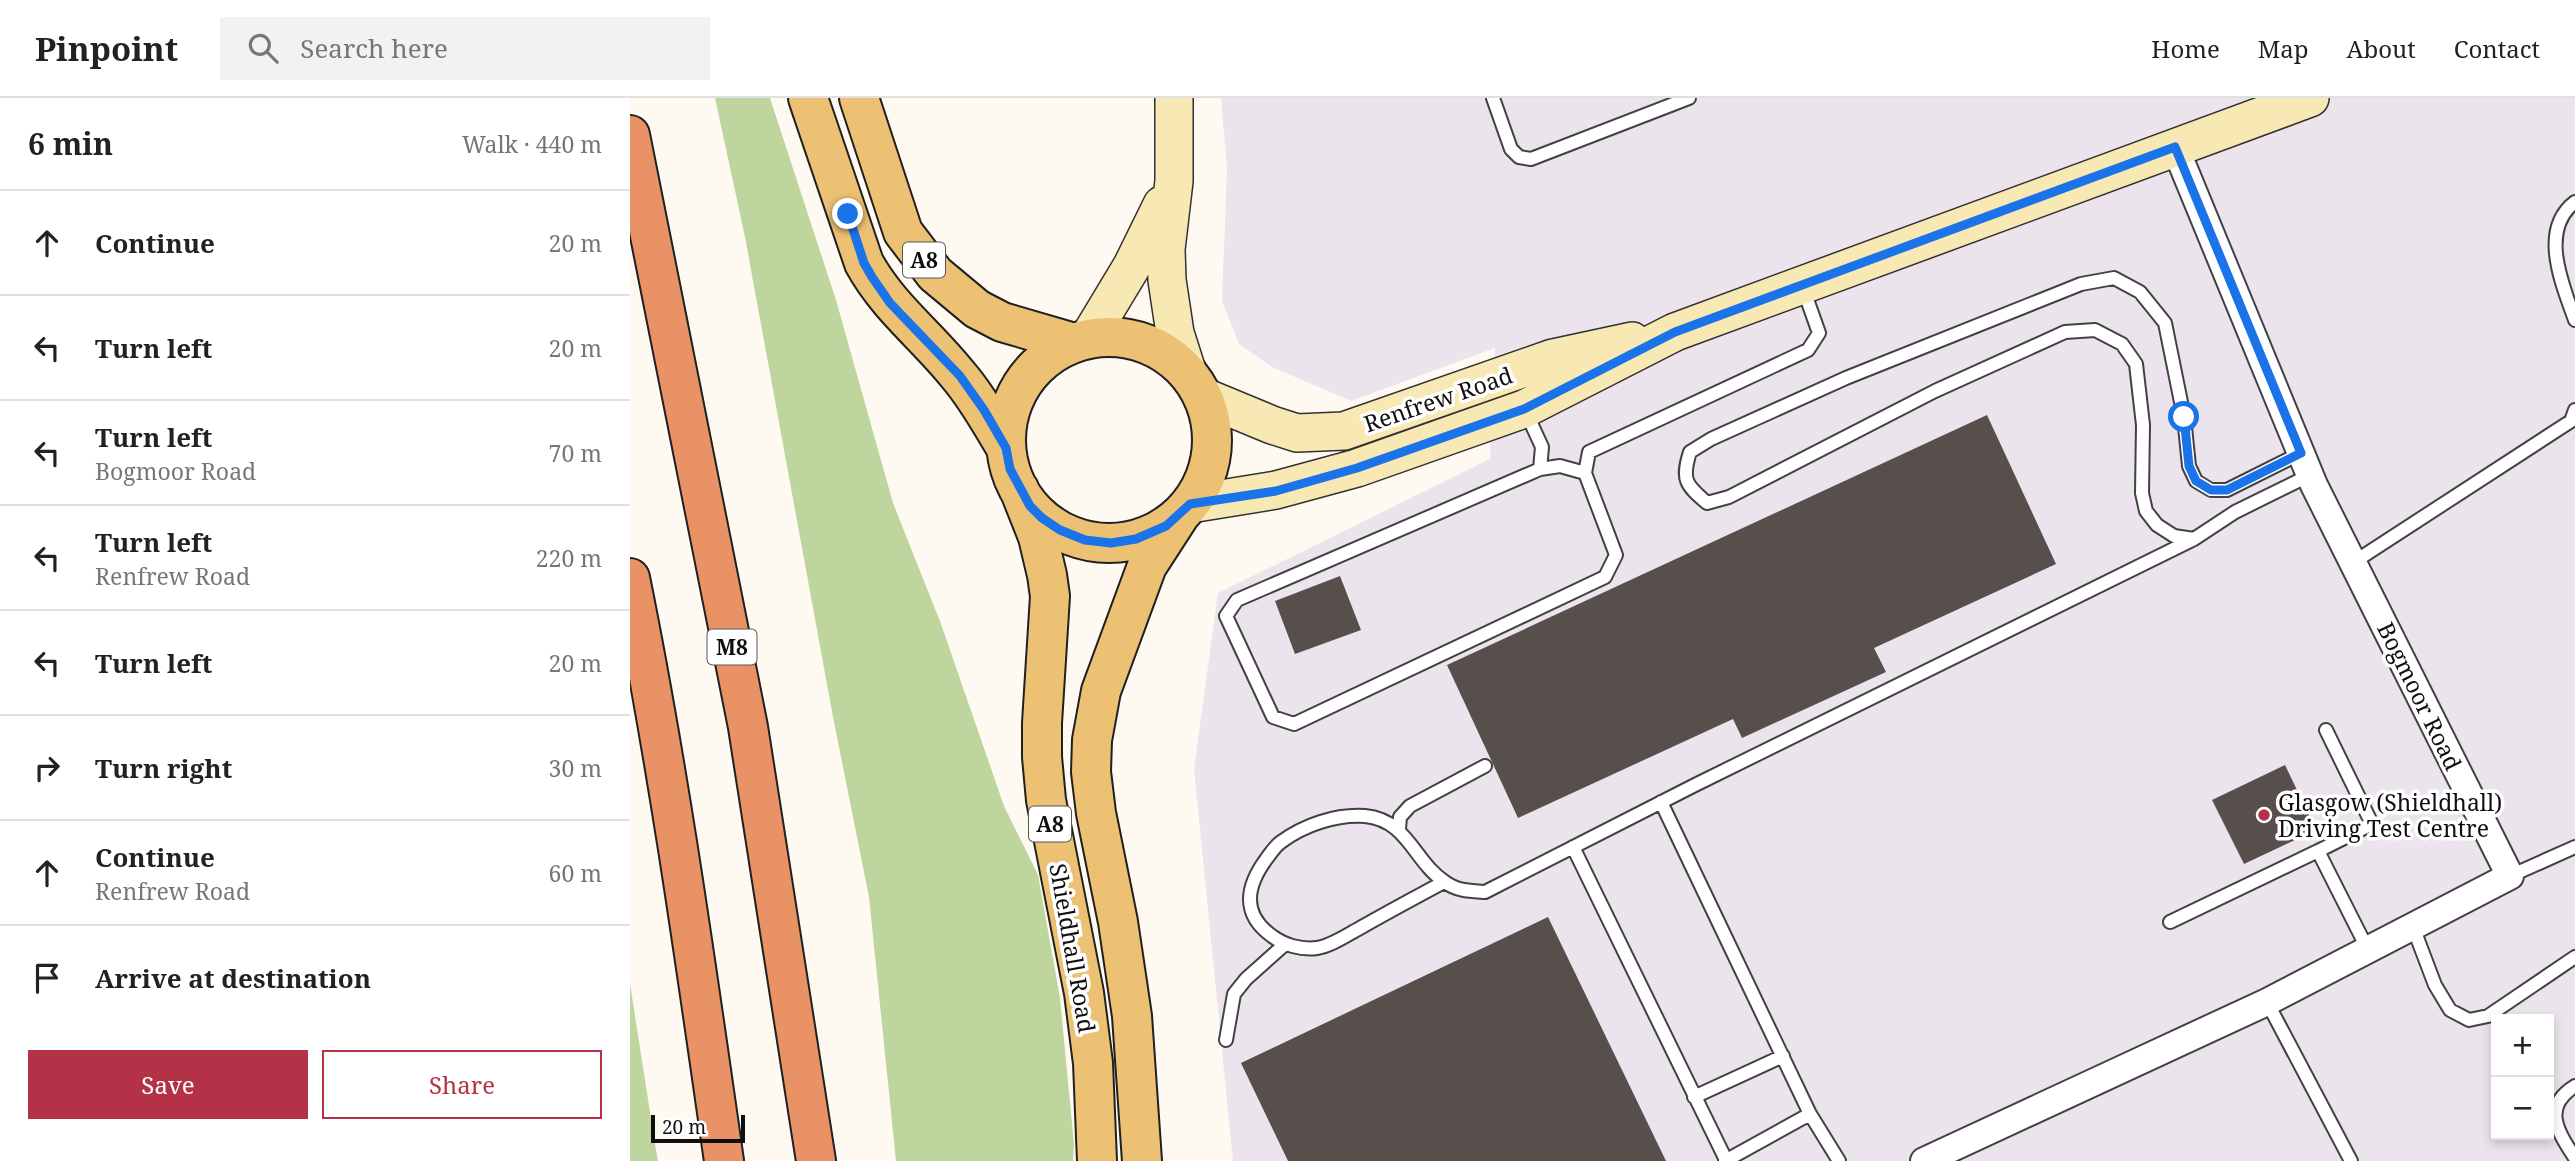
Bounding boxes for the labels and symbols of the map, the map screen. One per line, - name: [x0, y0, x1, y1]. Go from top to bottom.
- route end: [832, 198, 863, 229]
- road number: A8: [903, 242, 945, 278]
- street label: Renfrew Road: [1359, 359, 1517, 439]
- route start: [2168, 401, 2199, 432]
- street label: Bogmoor Road: [2370, 617, 2470, 775]
- road number: M8: [708, 630, 756, 664]
- place label: Glasgow (Shieldhall) Driving Test Centre: [2278, 786, 2502, 844]
- road number: A8: [1029, 806, 1071, 842]
- marker: Glasgow (Shieldhall) Driving Test Centre: [2256, 807, 2272, 823]
- street label: Shieldhall Road: [1042, 861, 1104, 1035]
- scale bar: [651, 1112, 746, 1144]

